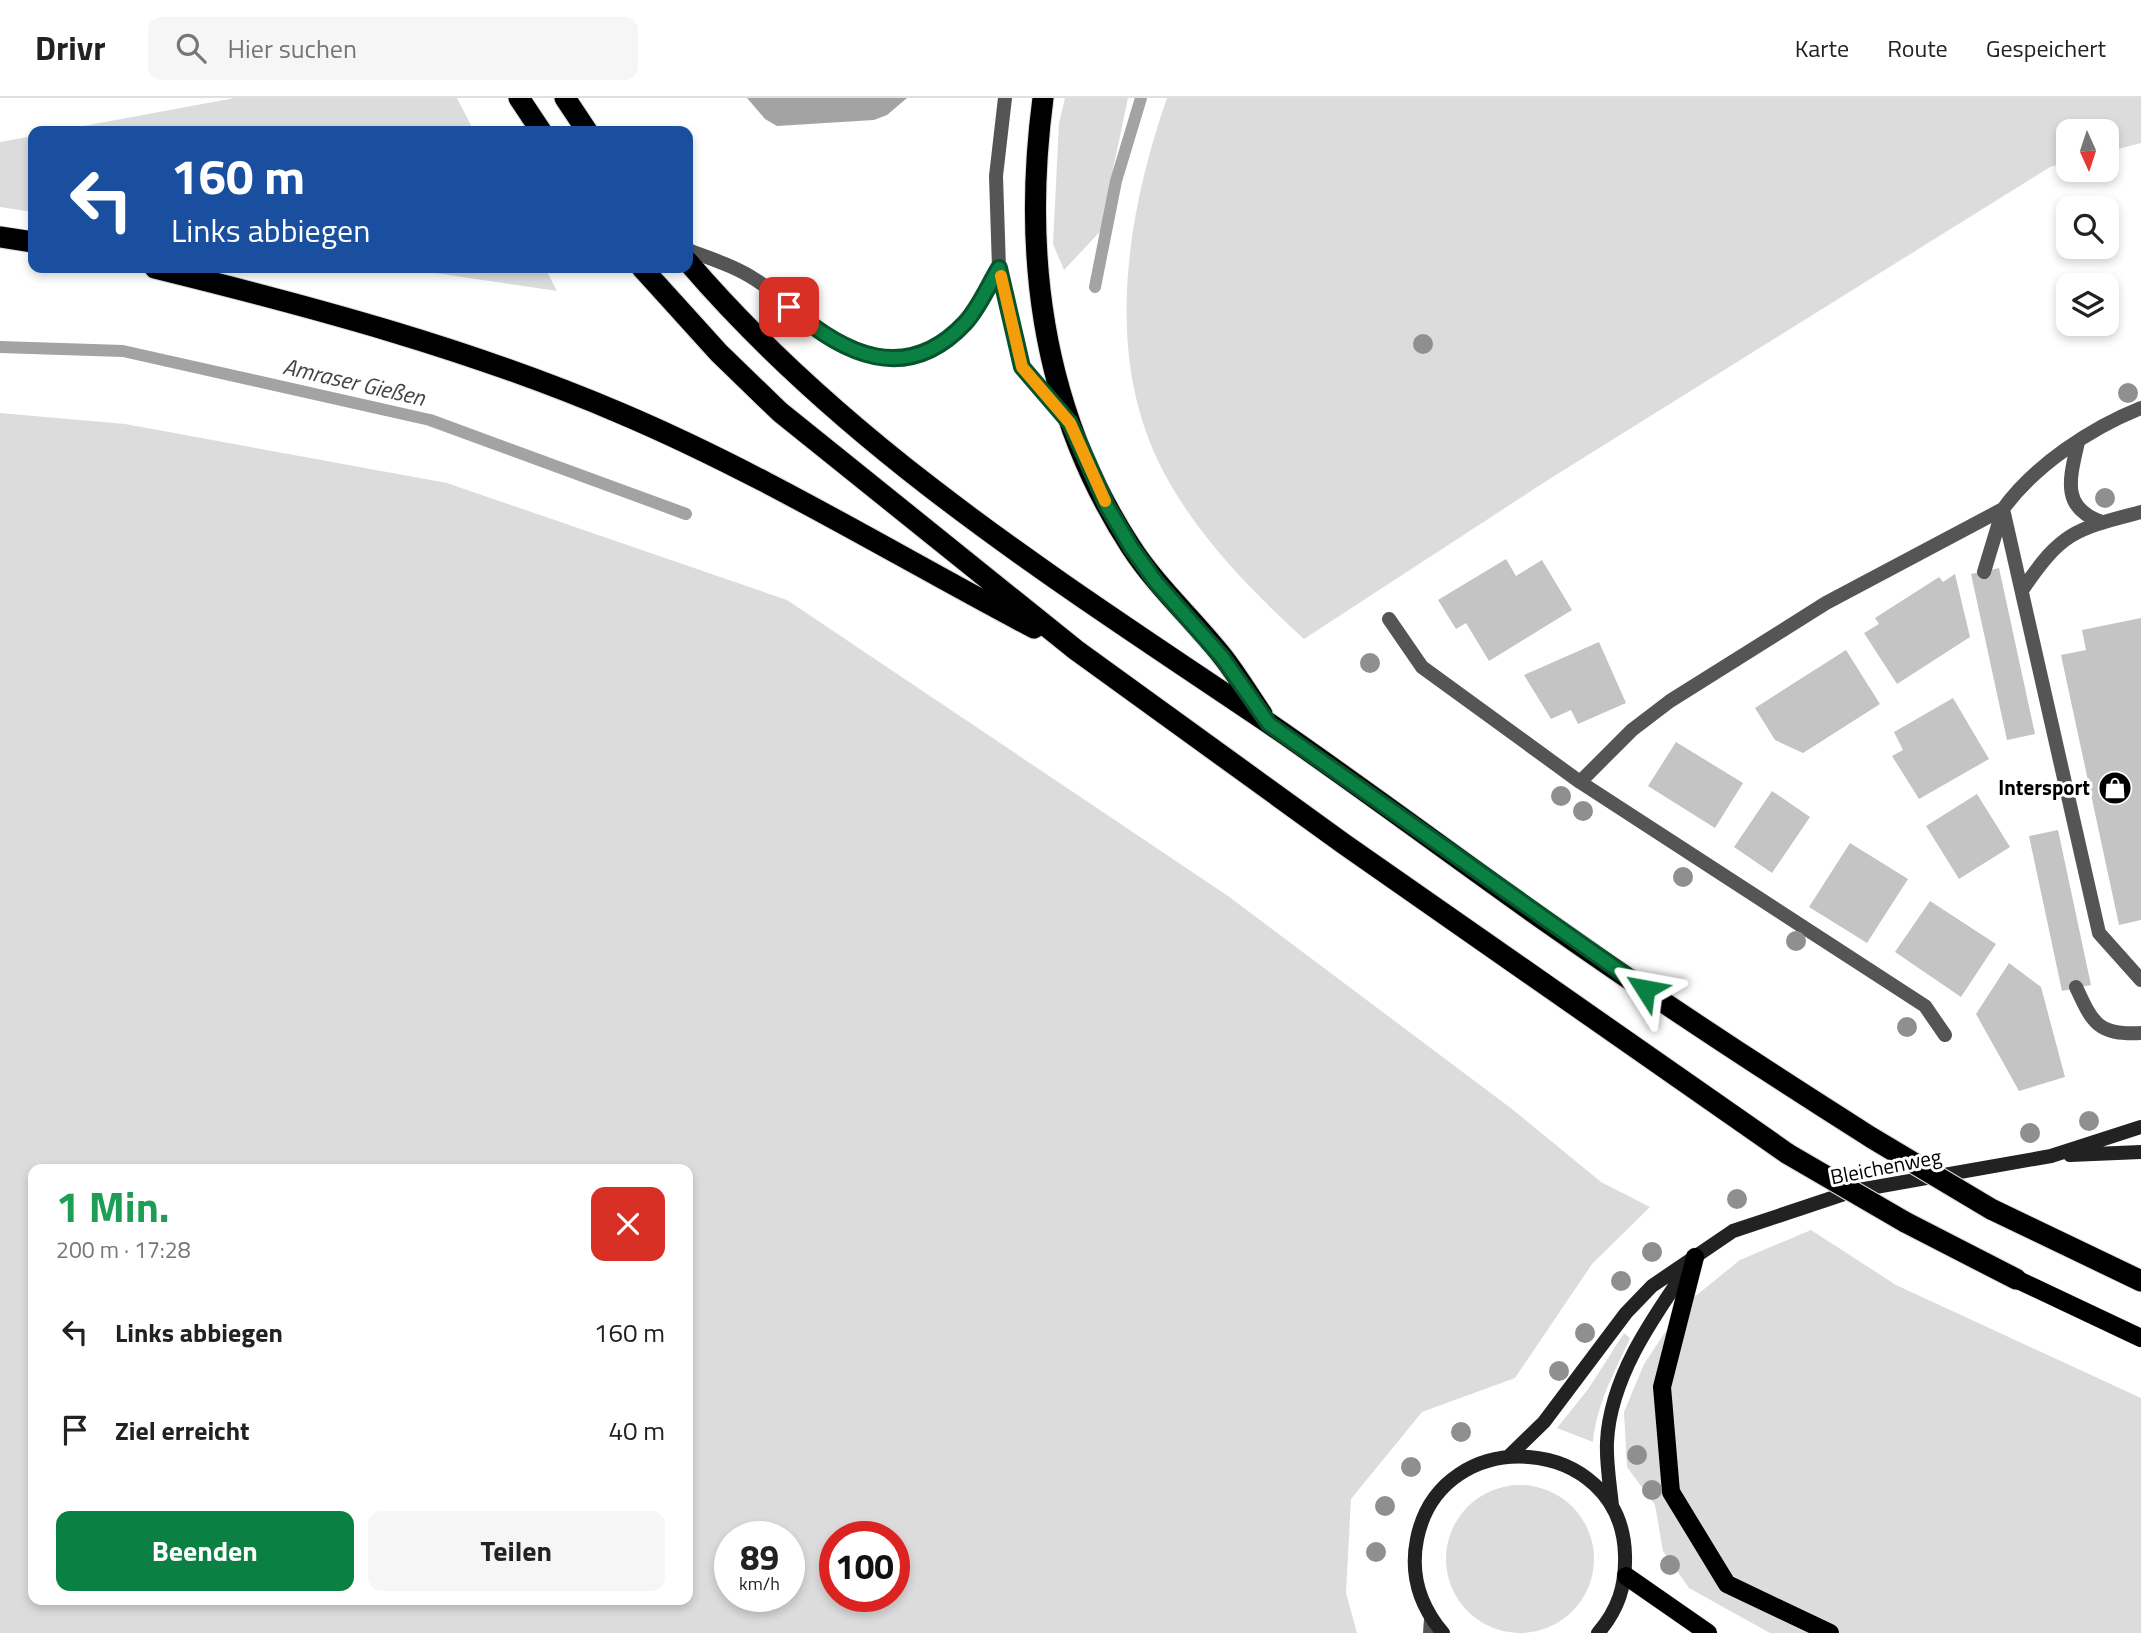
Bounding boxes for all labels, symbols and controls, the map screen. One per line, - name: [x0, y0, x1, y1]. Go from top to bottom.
- search box: [148, 17, 638, 80]
- text: Drivr: [35, 23, 106, 73]
- icon: search: [172, 29, 210, 67]
- text: Hier suchen: [228, 29, 357, 68]
- text: Karte: [1795, 30, 1849, 66]
- text: Route: [1887, 30, 1948, 66]
- text: Gespeichert: [1986, 30, 2106, 66]
- north arrow: [2056, 119, 2119, 182]
- map controls: [2056, 119, 2119, 336]
- text: 160 m: [171, 138, 305, 213]
- icon: left: [56, 154, 147, 245]
- button: search: [2056, 196, 2119, 259]
- text: Links abbiegen: [171, 206, 370, 254]
- button: layers: [2056, 273, 2119, 336]
- pin: [759, 277, 819, 337]
- icon: arrive: [770, 288, 808, 326]
- water label: Amraser Gießen: [280, 348, 429, 415]
- shop icon: Intersport: [2096, 769, 2134, 807]
- place label: Intersport: [1998, 771, 2090, 803]
- position arrow: [1608, 952, 1682, 1026]
- street label: Bleichenweg: [1828, 1140, 1944, 1192]
- text: 1 Min.: [56, 1174, 170, 1238]
- button: close: [591, 1187, 665, 1261]
- text: 200 m · 17:28: [56, 1232, 191, 1267]
- icon: left: [56, 1313, 94, 1351]
- text: Links abbiegen: [115, 1313, 283, 1352]
- text: 160 m: [594, 1313, 665, 1352]
- icon: arrive: [56, 1411, 94, 1449]
- text: Ziel erreicht: [115, 1411, 250, 1450]
- text: 40 m: [608, 1411, 665, 1450]
- button: Beenden: [56, 1511, 354, 1591]
- button: Teilen: [368, 1511, 665, 1591]
- speed limit sign: 100: [819, 1521, 910, 1612]
- text: 89: [740, 1530, 779, 1584]
- text: km/h: [739, 1570, 780, 1597]

